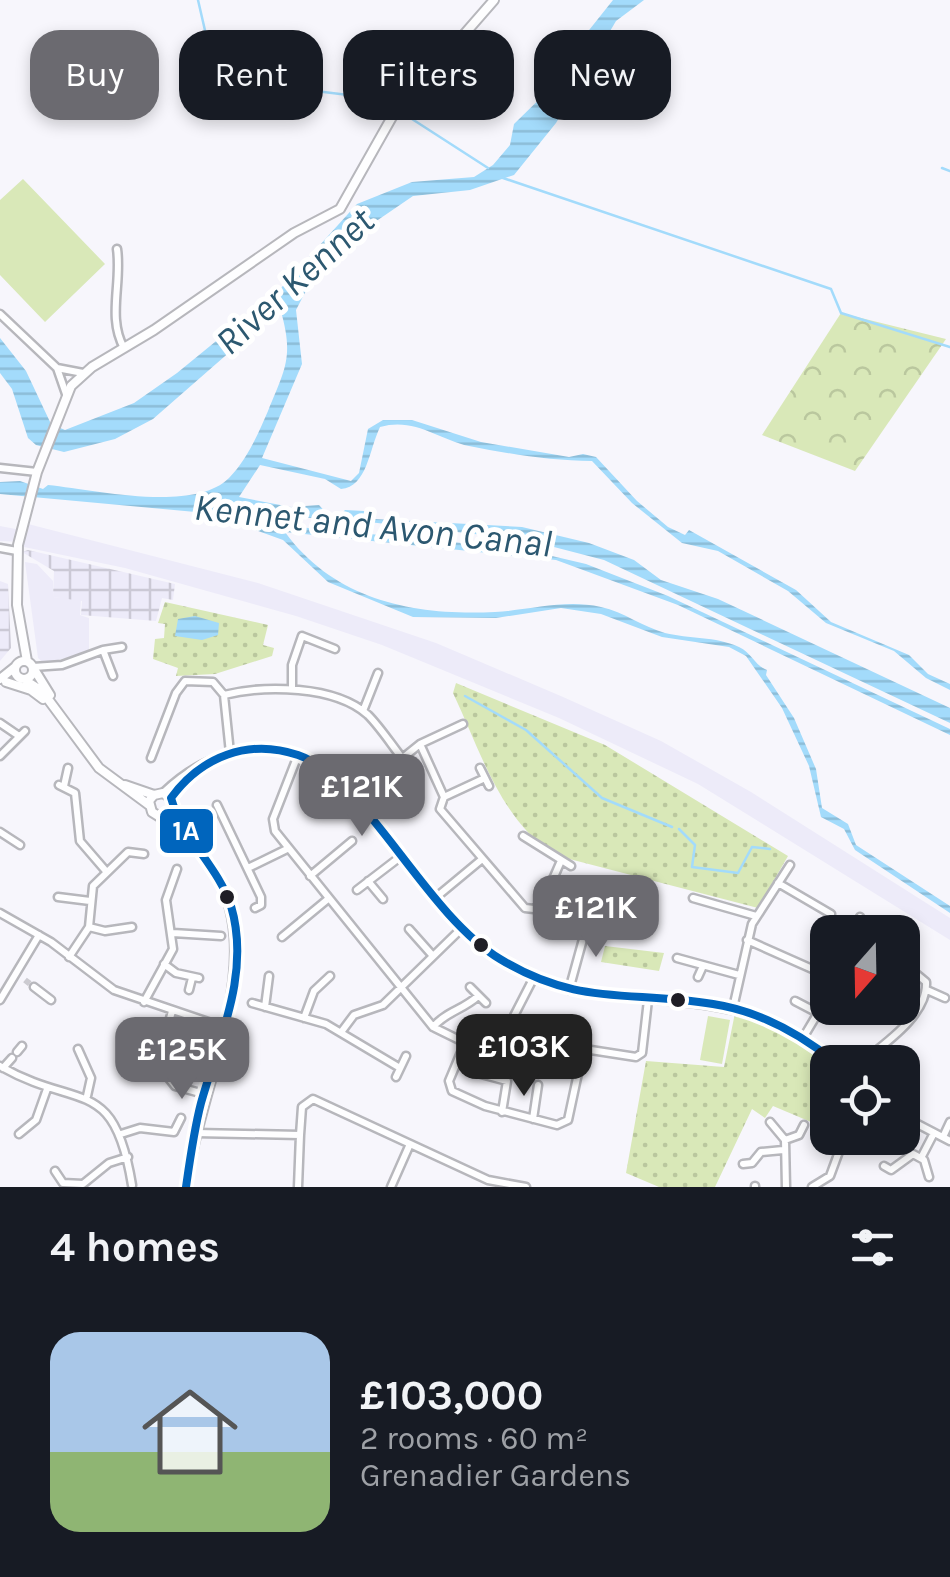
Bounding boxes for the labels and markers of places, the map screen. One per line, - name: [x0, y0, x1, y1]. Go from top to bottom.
- pin: £121K: [292, 754, 432, 839]
- pin: £121K: [526, 875, 666, 960]
- unlabelled marker: [217, 887, 237, 907]
- unlabelled marker: [471, 935, 491, 955]
- unlabelled marker: [668, 990, 688, 1010]
- pin: £103K: [454, 1014, 594, 1099]
- pin: £125K: [112, 1017, 252, 1102]

